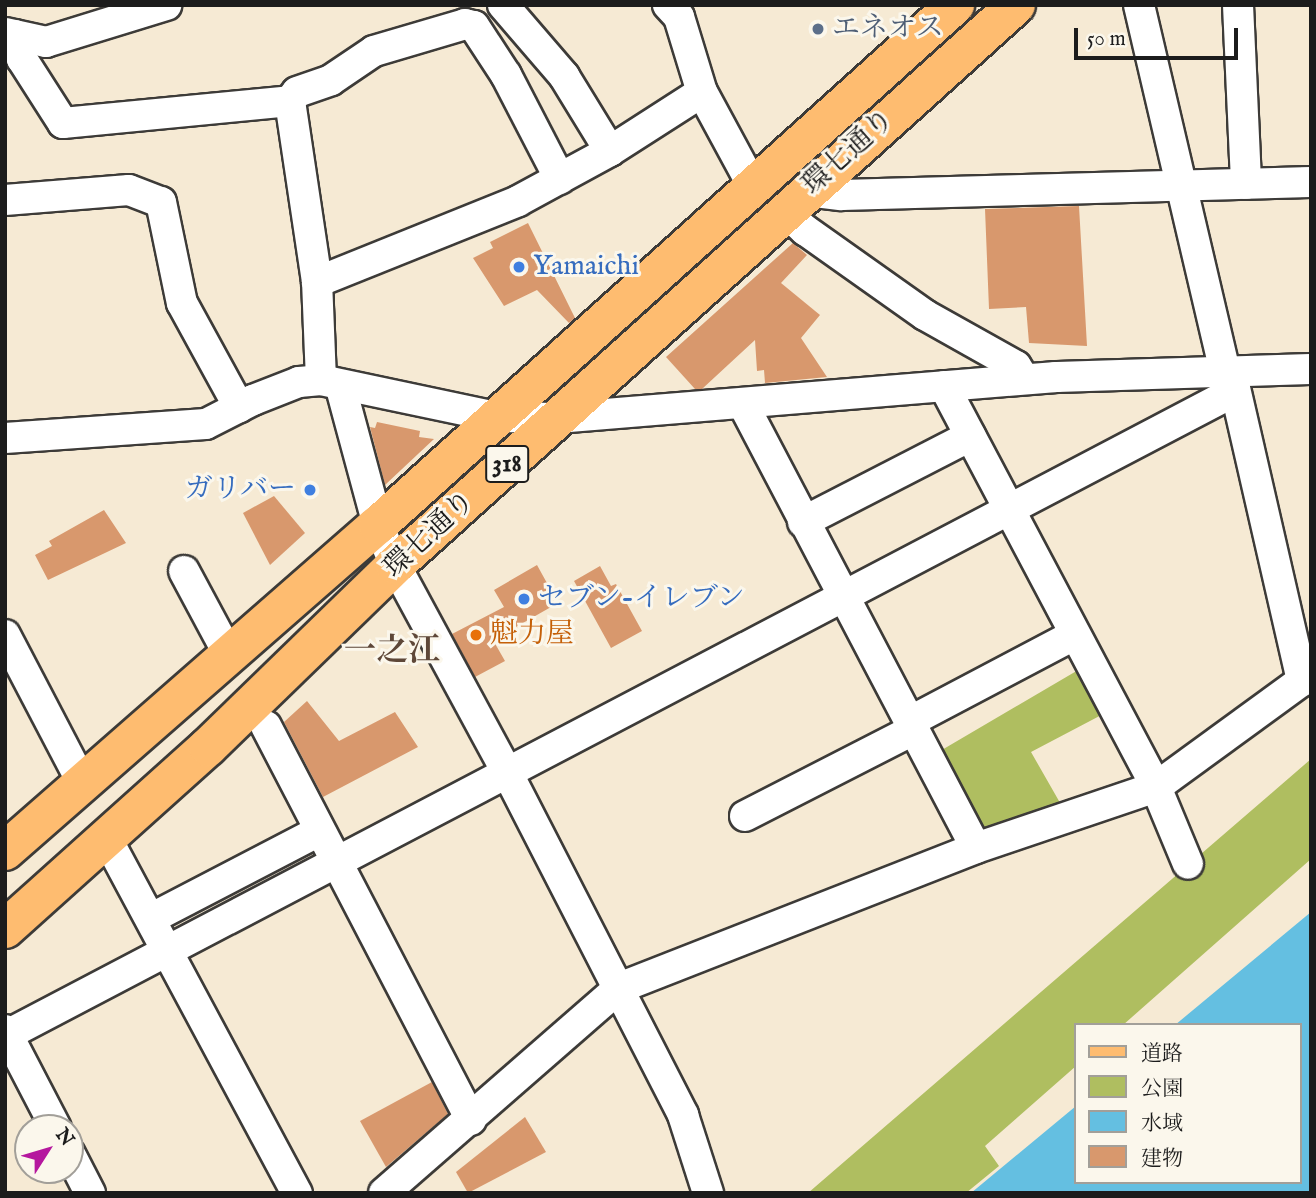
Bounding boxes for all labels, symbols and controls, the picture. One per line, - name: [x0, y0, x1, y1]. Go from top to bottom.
- place label: エネオス: [832, 12, 944, 46]
- scale bar: [1078, 14, 1242, 58]
- marker: エネオス: [810, 21, 826, 37]
- text: 50 m: [1087, 26, 1126, 53]
- street label: 環七通り: [796, 103, 902, 203]
- place label: Yamaichi: [533, 250, 639, 284]
- marker: Yamaichi: [511, 259, 527, 275]
- road number: 318: [484, 442, 530, 486]
- place label: ガリバー: [184, 473, 296, 507]
- marker: ガリバー: [302, 482, 318, 498]
- street label: 環七通り: [378, 485, 482, 585]
- place label: セブン-イレブン: [538, 582, 747, 616]
- marker: セブン-イレブン: [516, 591, 532, 607]
- place label: 魁力屋: [490, 618, 574, 652]
- marker: 魁力屋: [468, 627, 484, 643]
- district label: 一之江: [344, 633, 440, 671]
- legend: [1074, 1023, 1302, 1184]
- text: 道路: [1141, 1041, 1183, 1068]
- text: 公園: [1141, 1076, 1183, 1103]
- text: 水域: [1141, 1111, 1183, 1138]
- north arrow: [14, 1114, 84, 1184]
- text: N: [50, 1124, 79, 1151]
- text: 建物: [1141, 1146, 1183, 1173]

